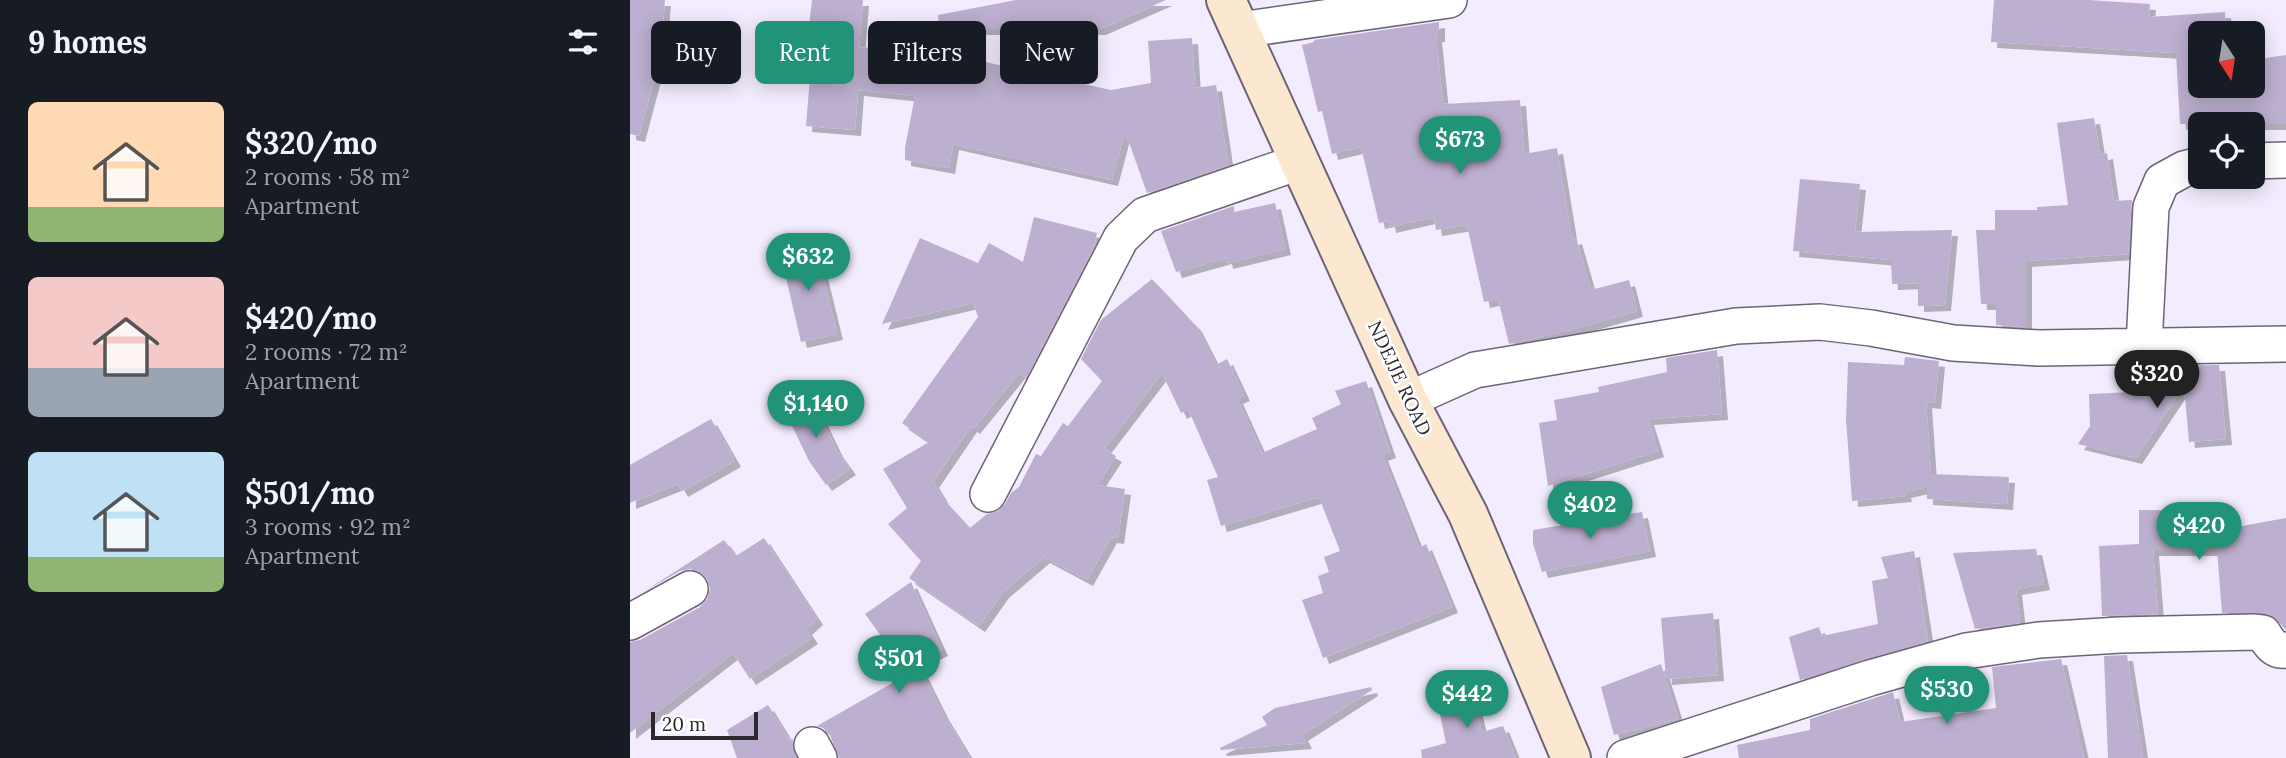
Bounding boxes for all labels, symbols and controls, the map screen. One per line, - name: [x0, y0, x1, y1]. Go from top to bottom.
- chip: Buy: [651, 21, 741, 84]
- chip: Rent: [755, 21, 854, 84]
- chip: Filters: [868, 21, 986, 84]
- chip: New: [1000, 21, 1098, 84]
- north arrow: [2188, 21, 2264, 98]
- map controls: [2188, 21, 2265, 189]
- text: 9 homes: [28, 23, 147, 61]
- icon: filters: [564, 23, 602, 61]
- button: locate: [2188, 112, 2265, 189]
- pin: $673: [1419, 116, 1501, 176]
- text: $320/mo: [245, 124, 377, 162]
- text: $673: [1435, 124, 1485, 153]
- icon: home: [84, 130, 168, 214]
- text: 2 rooms · 58 m²: [245, 162, 410, 191]
- text: Apartment: [245, 191, 360, 220]
- pin: $632: [767, 233, 849, 293]
- text: $632: [782, 241, 834, 270]
- text: $420/mo: [245, 299, 377, 337]
- icon: home: [84, 305, 168, 389]
- street label: NDEJJE ROAD: [1363, 317, 1437, 439]
- text: 2 rooms · 72 m²: [245, 337, 408, 366]
- pin: $320: [2116, 350, 2198, 410]
- text: $320: [2130, 358, 2184, 387]
- text: Apartment: [245, 366, 360, 395]
- pin: $1,140: [759, 380, 873, 440]
- text: $1,140: [783, 388, 849, 417]
- text: $501/mo: [245, 474, 375, 512]
- icon: home: [84, 480, 168, 564]
- pin: $402: [1549, 482, 1631, 541]
- text: $402: [1564, 489, 1617, 518]
- pin: $420: [2158, 503, 2240, 562]
- text: $420: [2173, 510, 2226, 539]
- text: 3 rooms · 92 m²: [245, 512, 411, 541]
- text: Apartment: [245, 541, 360, 570]
- pin: $501: [858, 636, 940, 695]
- text: $501: [874, 643, 924, 672]
- pin: $530: [1906, 666, 1988, 726]
- pin: $442: [1426, 670, 1508, 730]
- text: $530: [1920, 674, 1974, 703]
- text: $442: [1441, 678, 1493, 707]
- scale bar: [651, 709, 758, 741]
- text: 20 m: [662, 712, 706, 736]

